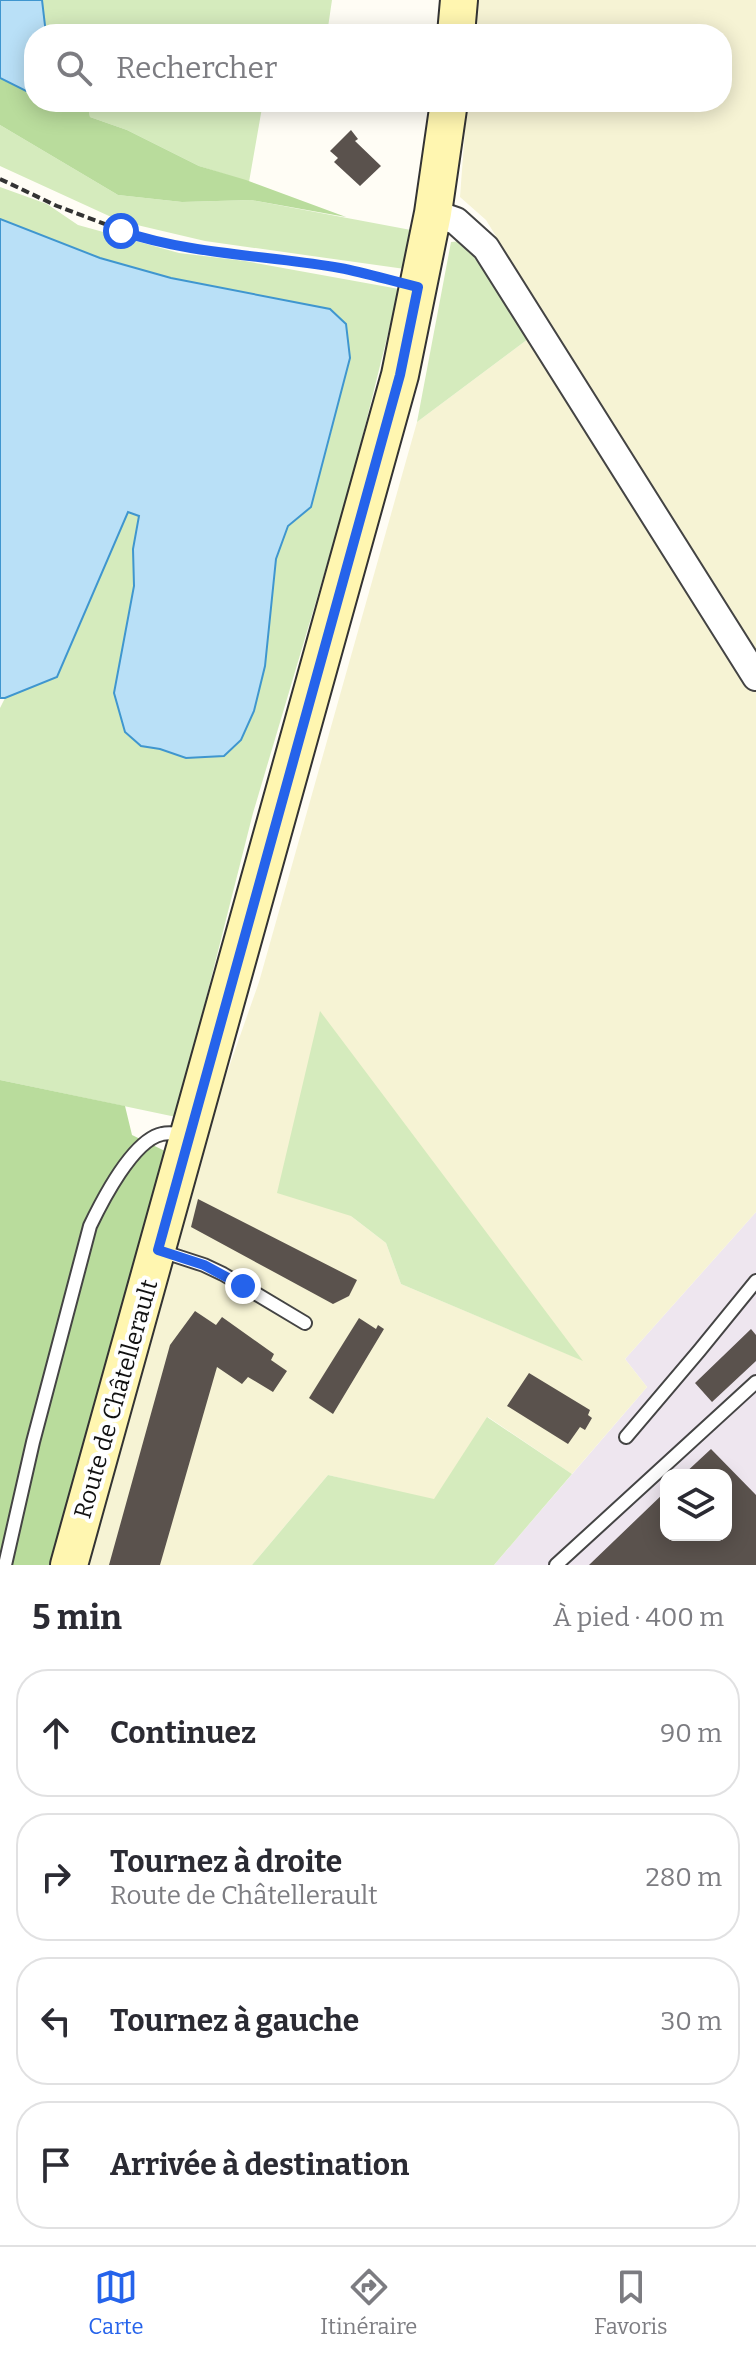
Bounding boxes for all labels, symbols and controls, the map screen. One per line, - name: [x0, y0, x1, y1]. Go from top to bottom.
- search box: [24, 24, 732, 112]
- icon: search: [52, 46, 96, 90]
- text: Rechercher: [116, 50, 277, 86]
- route start: [103, 213, 139, 249]
- route end: [225, 1268, 261, 1304]
- street label: Route de Châtellerault: [68, 1276, 164, 1522]
- map controls: [660, 1469, 732, 1541]
- button: layers: [660, 1469, 732, 1541]
- text: 5 min: [32, 1597, 122, 1638]
- text: À pied · 400 m: [553, 1602, 724, 1633]
- icon: ahead: [34, 1711, 78, 1755]
- text: Continuez: [110, 1715, 256, 1751]
- text: 90 m: [660, 1718, 722, 1749]
- text: Tournez à droite: [110, 1844, 342, 1880]
- icon: right: [34, 1855, 78, 1899]
- text: 280 m: [646, 1862, 722, 1893]
- text: Route de Châtellerault: [110, 1880, 378, 1911]
- icon: left: [34, 1999, 78, 2043]
- text: Tournez à gauche: [110, 2003, 359, 2039]
- text: 30 m: [661, 2006, 722, 2037]
- icon: arrive: [34, 2143, 78, 2187]
- text: Arrivée à destination: [110, 2147, 409, 2183]
- tab: Carte: [88, 2265, 144, 2340]
- tab: Itinéraire: [320, 2265, 417, 2340]
- tab: Favoris: [594, 2265, 668, 2340]

